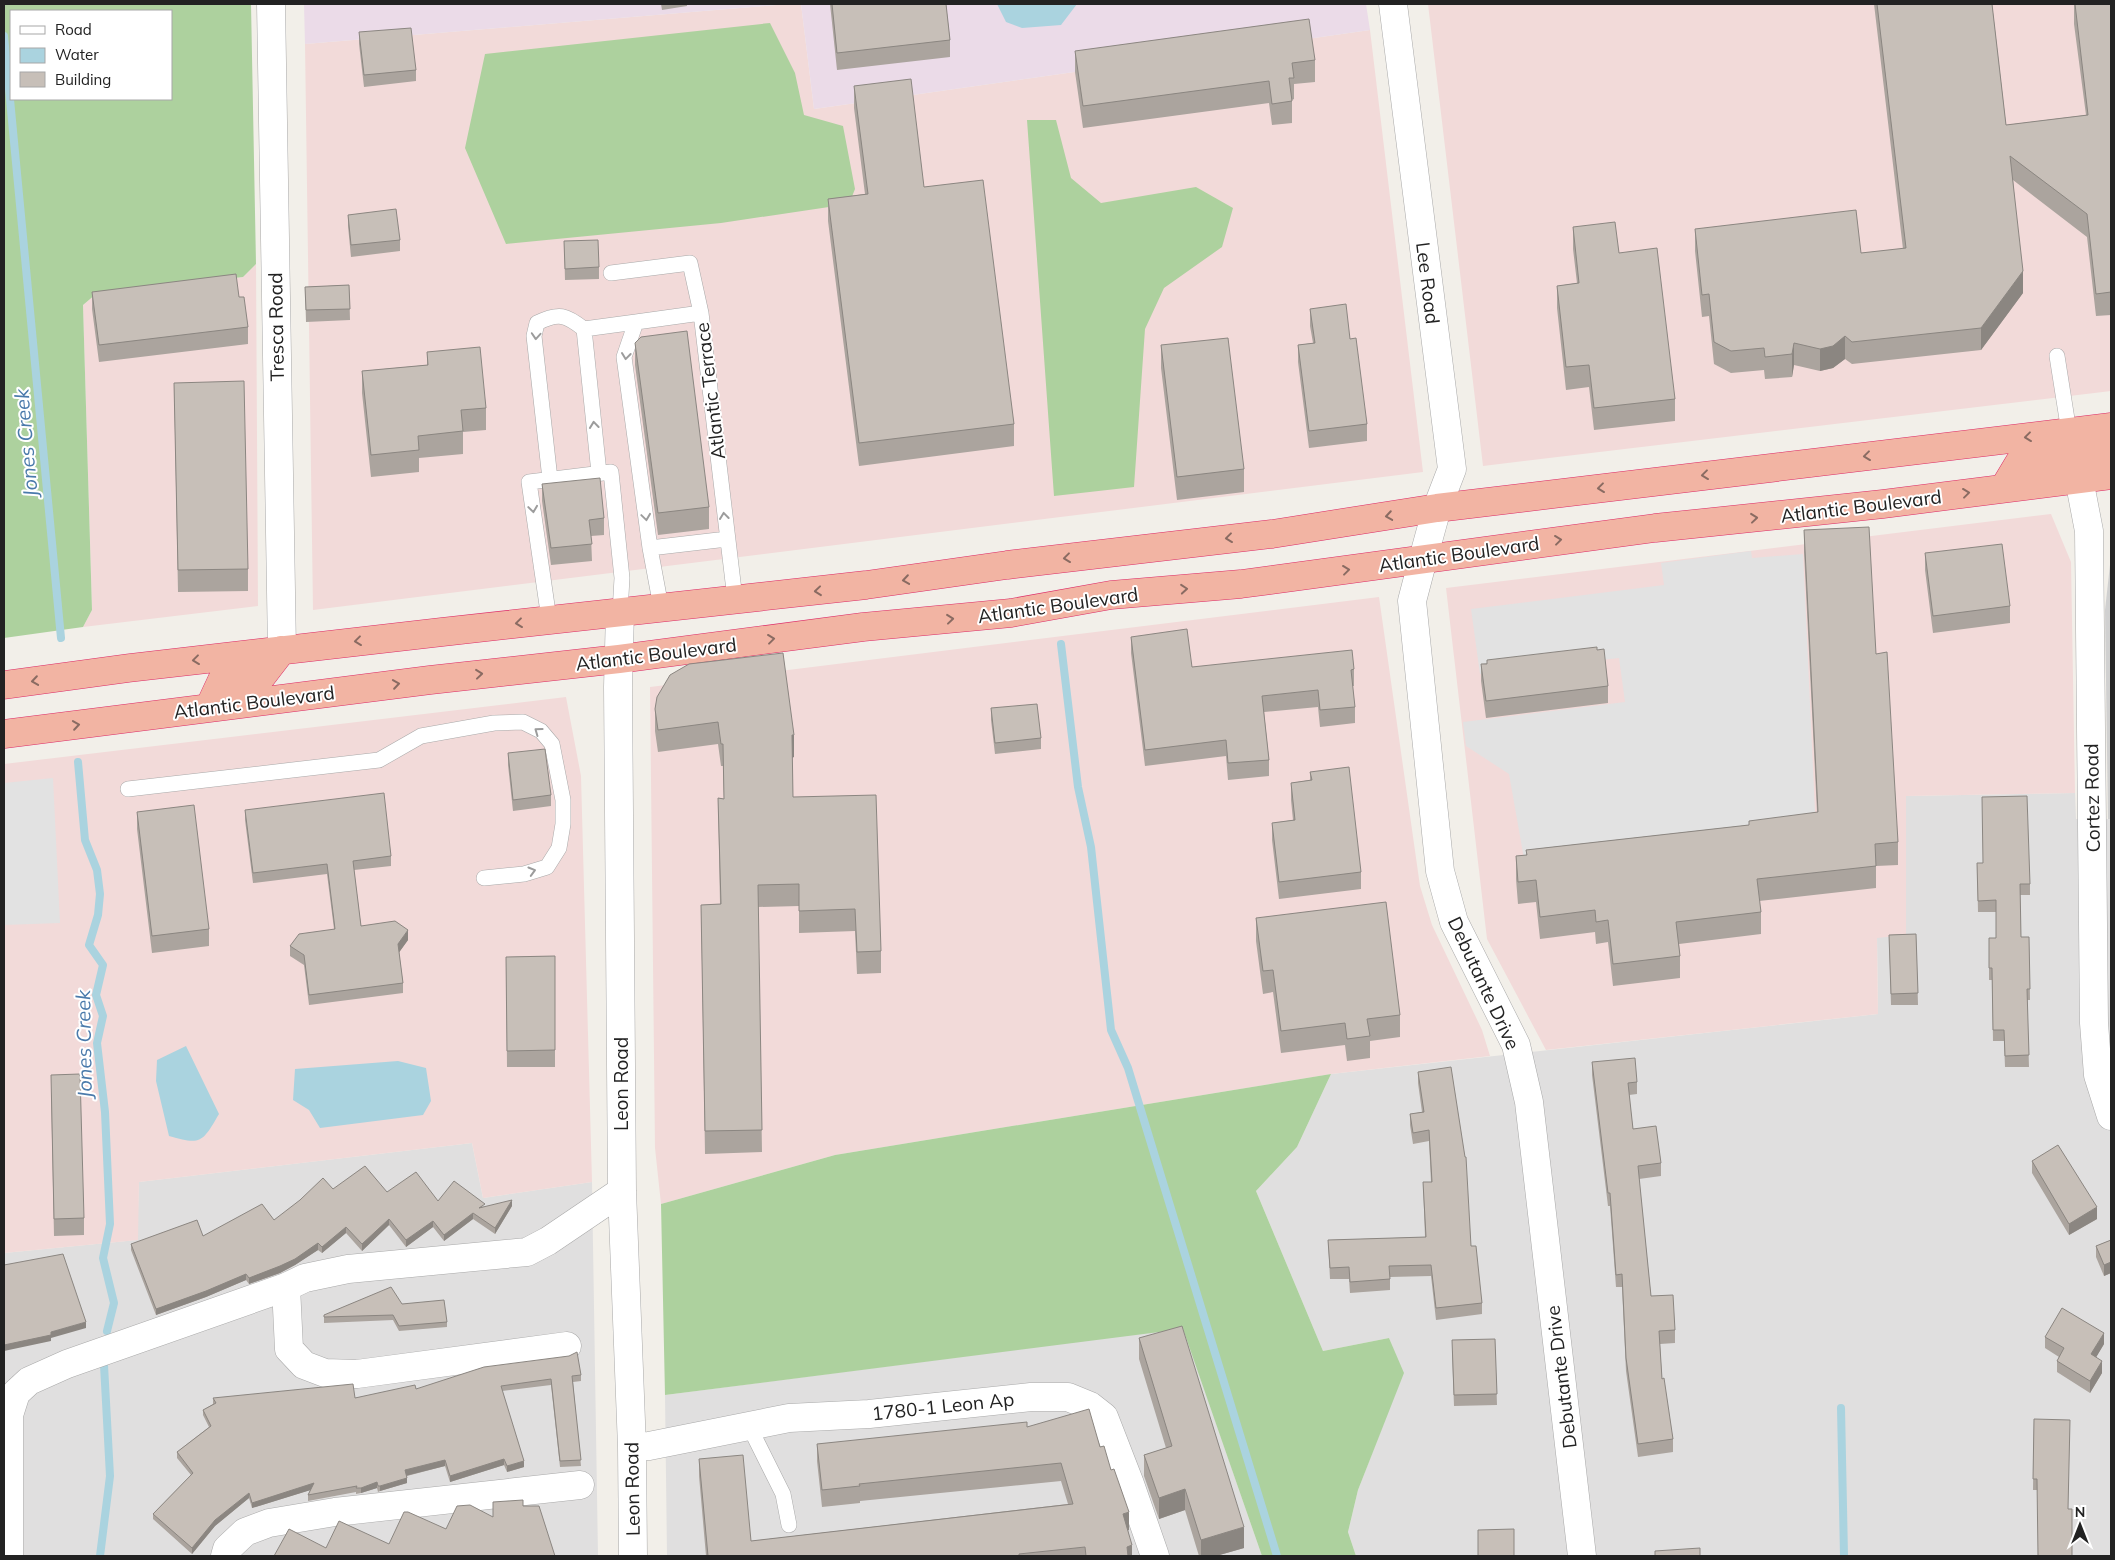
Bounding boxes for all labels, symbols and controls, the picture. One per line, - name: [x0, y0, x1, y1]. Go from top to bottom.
- legend: [10, 10, 172, 100]
- text: Road: [55, 20, 92, 39]
- text: Water: [55, 45, 99, 64]
- text: Building: [55, 70, 111, 89]
- street label: Lee Road: [1411, 241, 1445, 325]
- street label: Tresca Road: [263, 272, 289, 382]
- street label: Atlantic Terrace: [690, 321, 730, 461]
- one-way arrow: [530, 333, 541, 341]
- one-way arrow: [621, 352, 632, 360]
- water label: Jones Creek: [8, 387, 43, 500]
- one-way arrow: [589, 420, 600, 428]
- one-way arrow: [2024, 431, 2032, 441]
- one-way arrow: [1862, 450, 1870, 461]
- one-way arrow: [1701, 469, 1709, 480]
- one-way arrow: [1596, 482, 1604, 493]
- street label: Atlantic Boulevard: [1779, 484, 1943, 528]
- one-way arrow: [1962, 488, 1970, 499]
- one-way arrow: [527, 506, 538, 514]
- one-way arrow: [1385, 510, 1394, 520]
- one-way arrow: [719, 512, 730, 520]
- one-way arrow: [640, 513, 651, 521]
- one-way arrow: [1750, 513, 1758, 524]
- street label: Atlantic Boulevard: [1377, 531, 1541, 577]
- one-way arrow: [1224, 532, 1232, 543]
- one-way arrow: [1554, 535, 1562, 546]
- one-way arrow: [1063, 552, 1071, 563]
- one-way arrow: [1342, 565, 1350, 576]
- one-way arrow: [902, 574, 911, 584]
- street label: Atlantic Boulevard: [976, 582, 1140, 628]
- one-way arrow: [1181, 584, 1189, 595]
- one-way arrow: [814, 585, 822, 596]
- one-way arrow: [946, 614, 954, 625]
- one-way arrow: [515, 617, 523, 628]
- street label: Atlantic Boulevard: [574, 632, 738, 676]
- one-way arrow: [768, 634, 776, 645]
- one-way arrow: [353, 635, 361, 646]
- one-way arrow: [192, 654, 200, 665]
- one-way arrow: [475, 669, 483, 680]
- one-way arrow: [31, 675, 39, 686]
- one-way arrow: [393, 679, 401, 690]
- street label: Atlantic Boulevard: [172, 680, 336, 724]
- one-way arrow: [71, 720, 80, 730]
- one-way arrow: [534, 728, 544, 737]
- street label: Cortez Road: [2079, 743, 2105, 853]
- one-way arrow: [527, 867, 535, 877]
- street label: Debutante Drive: [1443, 913, 1525, 1053]
- water label: Jones Creek: [70, 989, 97, 1101]
- street label: Leon Road: [609, 1037, 633, 1131]
- street label: Debutante Drive: [1540, 1304, 1582, 1450]
- street label: 1780-1 Leon Ap: [871, 1387, 1015, 1425]
- street label: Leon Road: [619, 1442, 645, 1536]
- north arrow: [2055, 1500, 2105, 1550]
- text: N: [2075, 1503, 2085, 1521]

